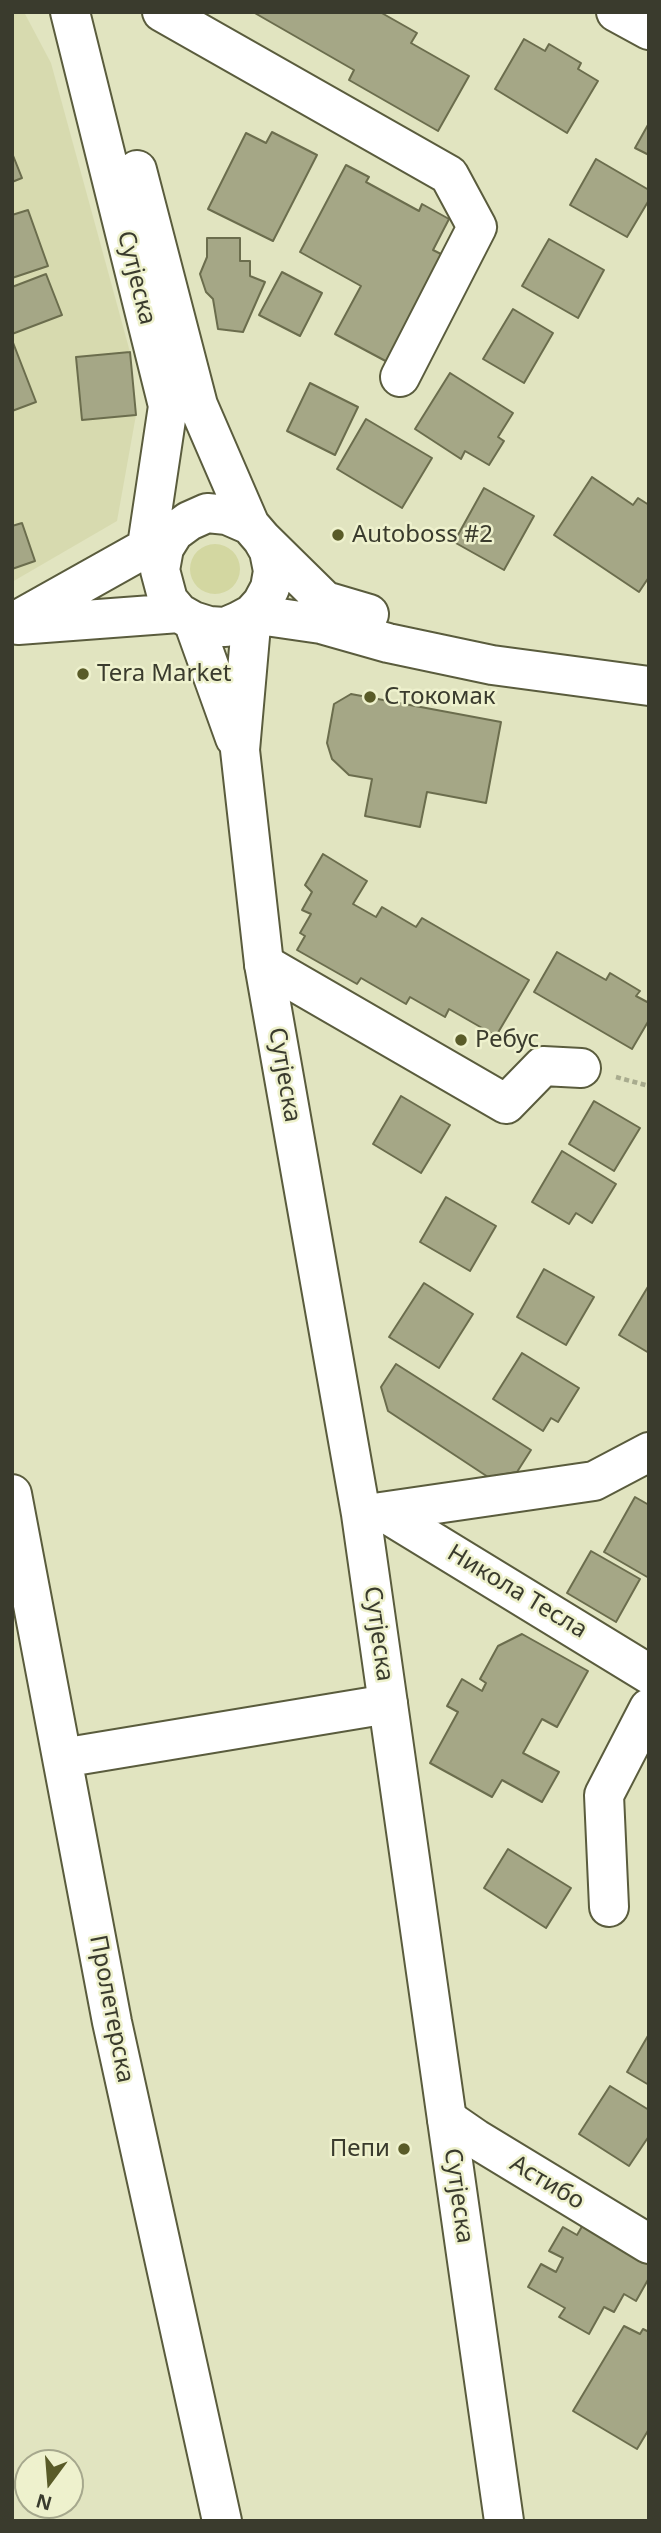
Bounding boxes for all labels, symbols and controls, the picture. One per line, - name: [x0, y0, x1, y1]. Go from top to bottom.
- street label: Сутјеска: [110, 228, 162, 328]
- place label: Autoboss #2: [352, 521, 493, 549]
- marker: Autoboss #2: [330, 527, 346, 543]
- place label: Tera Market: [97, 660, 231, 688]
- marker: Tera Market: [75, 666, 91, 682]
- place label: Стокомак: [384, 683, 496, 711]
- marker: Стокомак: [362, 689, 378, 705]
- street label: Сутјеска: [262, 1025, 306, 1125]
- place label: Ребус: [475, 1026, 539, 1054]
- marker: Ребус: [453, 1032, 469, 1048]
- street label: Никола Тесла: [442, 1539, 592, 1645]
- street label: Сутјеска: [357, 1585, 399, 1683]
- street label: Пролетерска: [83, 1933, 139, 2085]
- place label: Пепи: [330, 2135, 390, 2163]
- marker: Пепи: [396, 2141, 412, 2157]
- street label: Сутјеска: [437, 2147, 479, 2245]
- street label: Астибо: [505, 2150, 589, 2216]
- north arrow: [14, 2449, 84, 2519]
- text: N: [33, 2488, 55, 2517]

